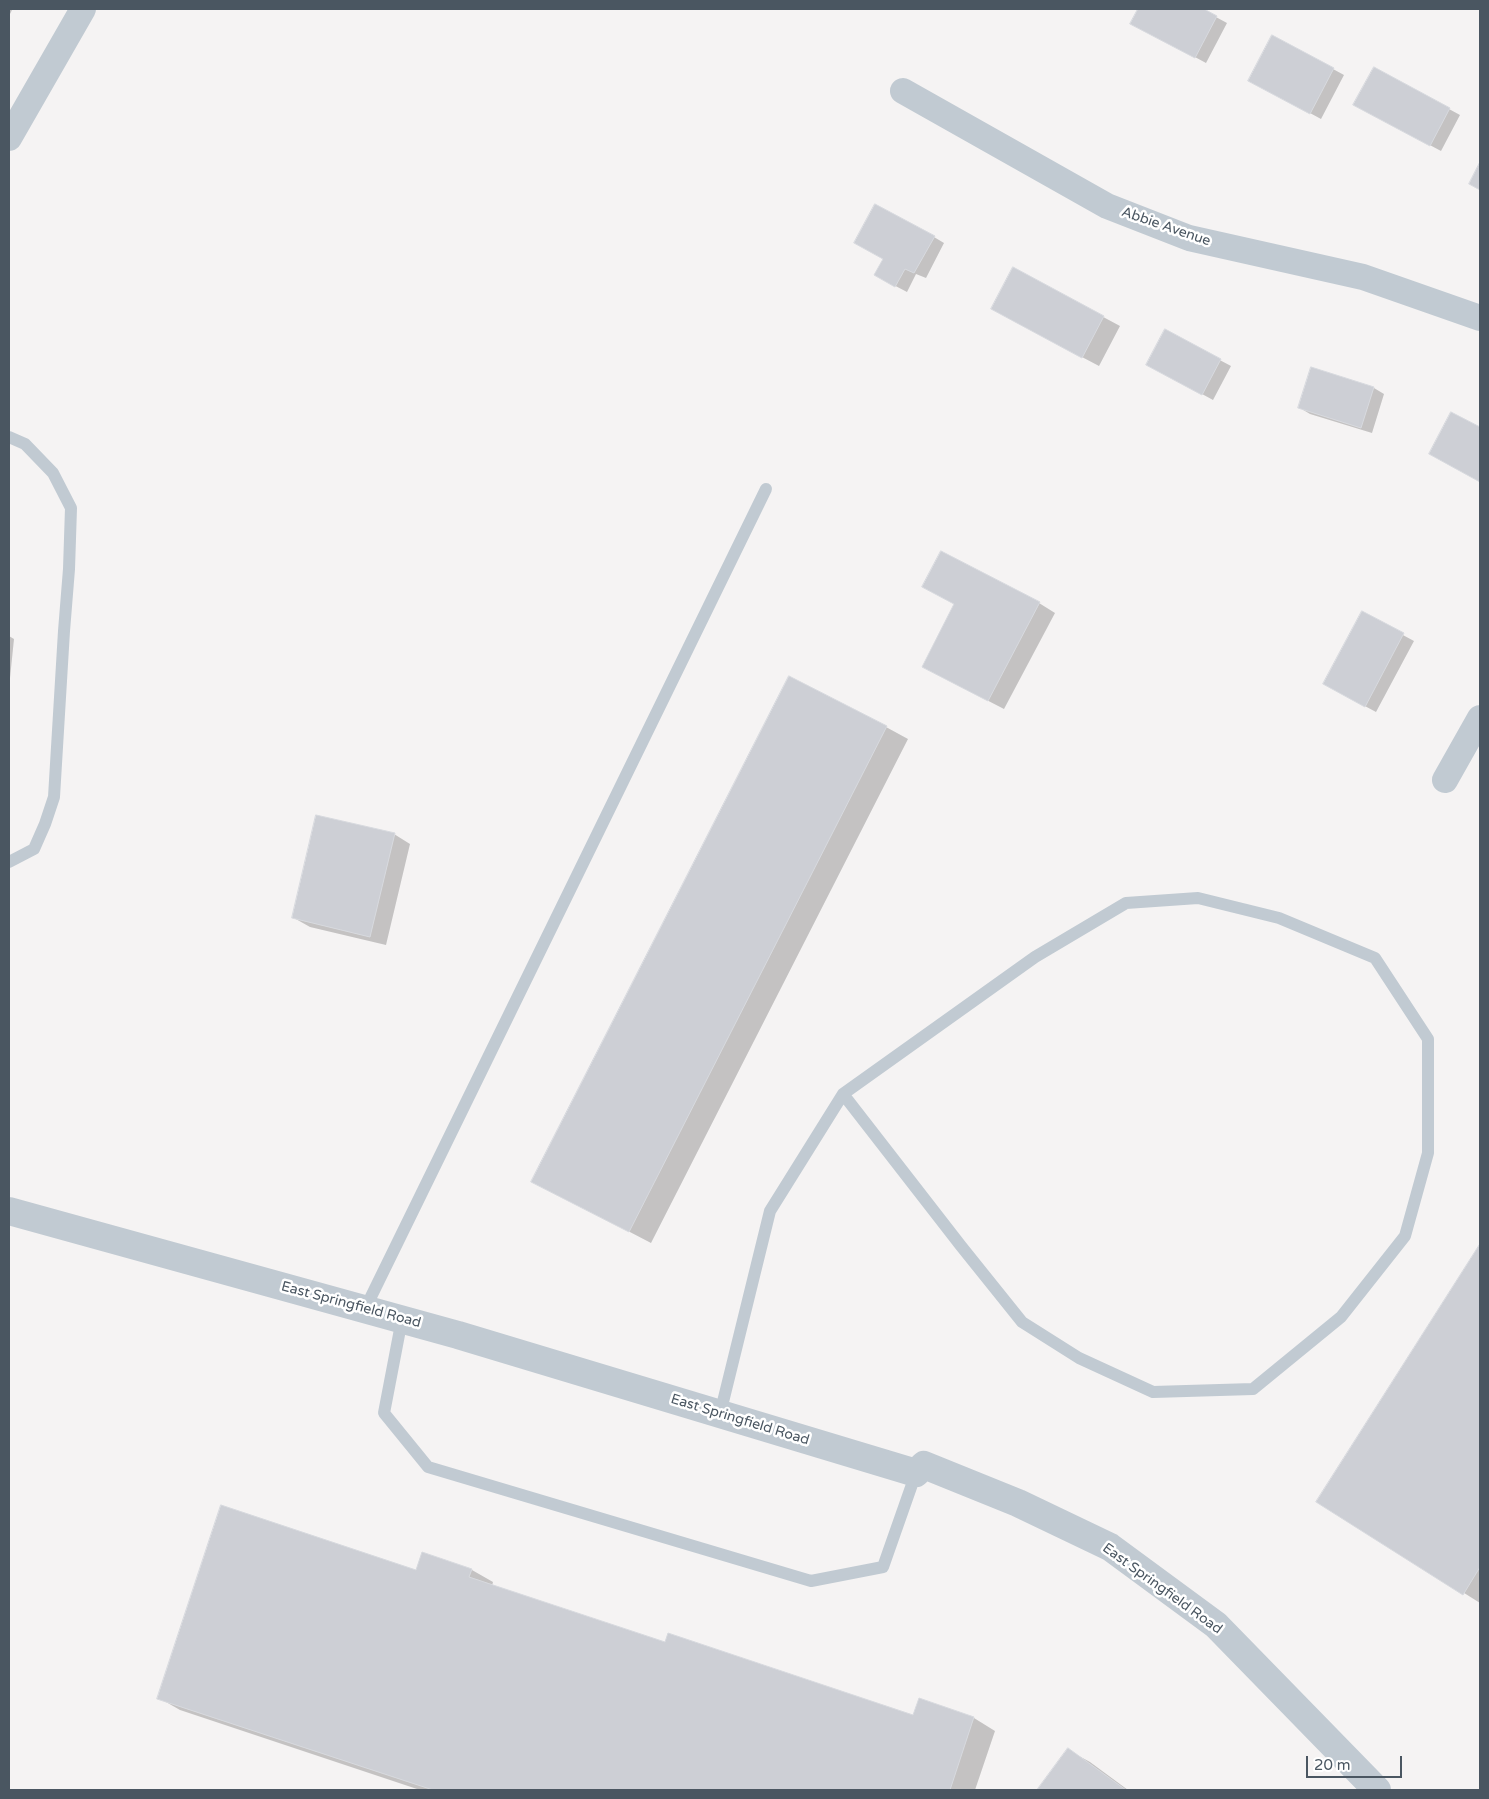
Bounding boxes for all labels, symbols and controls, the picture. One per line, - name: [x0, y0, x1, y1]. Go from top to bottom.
- street label: Abbie Avenue: [1119, 204, 1213, 250]
- street label: East Springfield Road: [279, 1278, 423, 1332]
- street label: East Springfield Road: [669, 1391, 811, 1449]
- street label: East Springfield Road: [1099, 1540, 1225, 1638]
- scale bar: [1309, 1746, 1405, 1778]
- text: 20 m: [1314, 1756, 1351, 1774]

